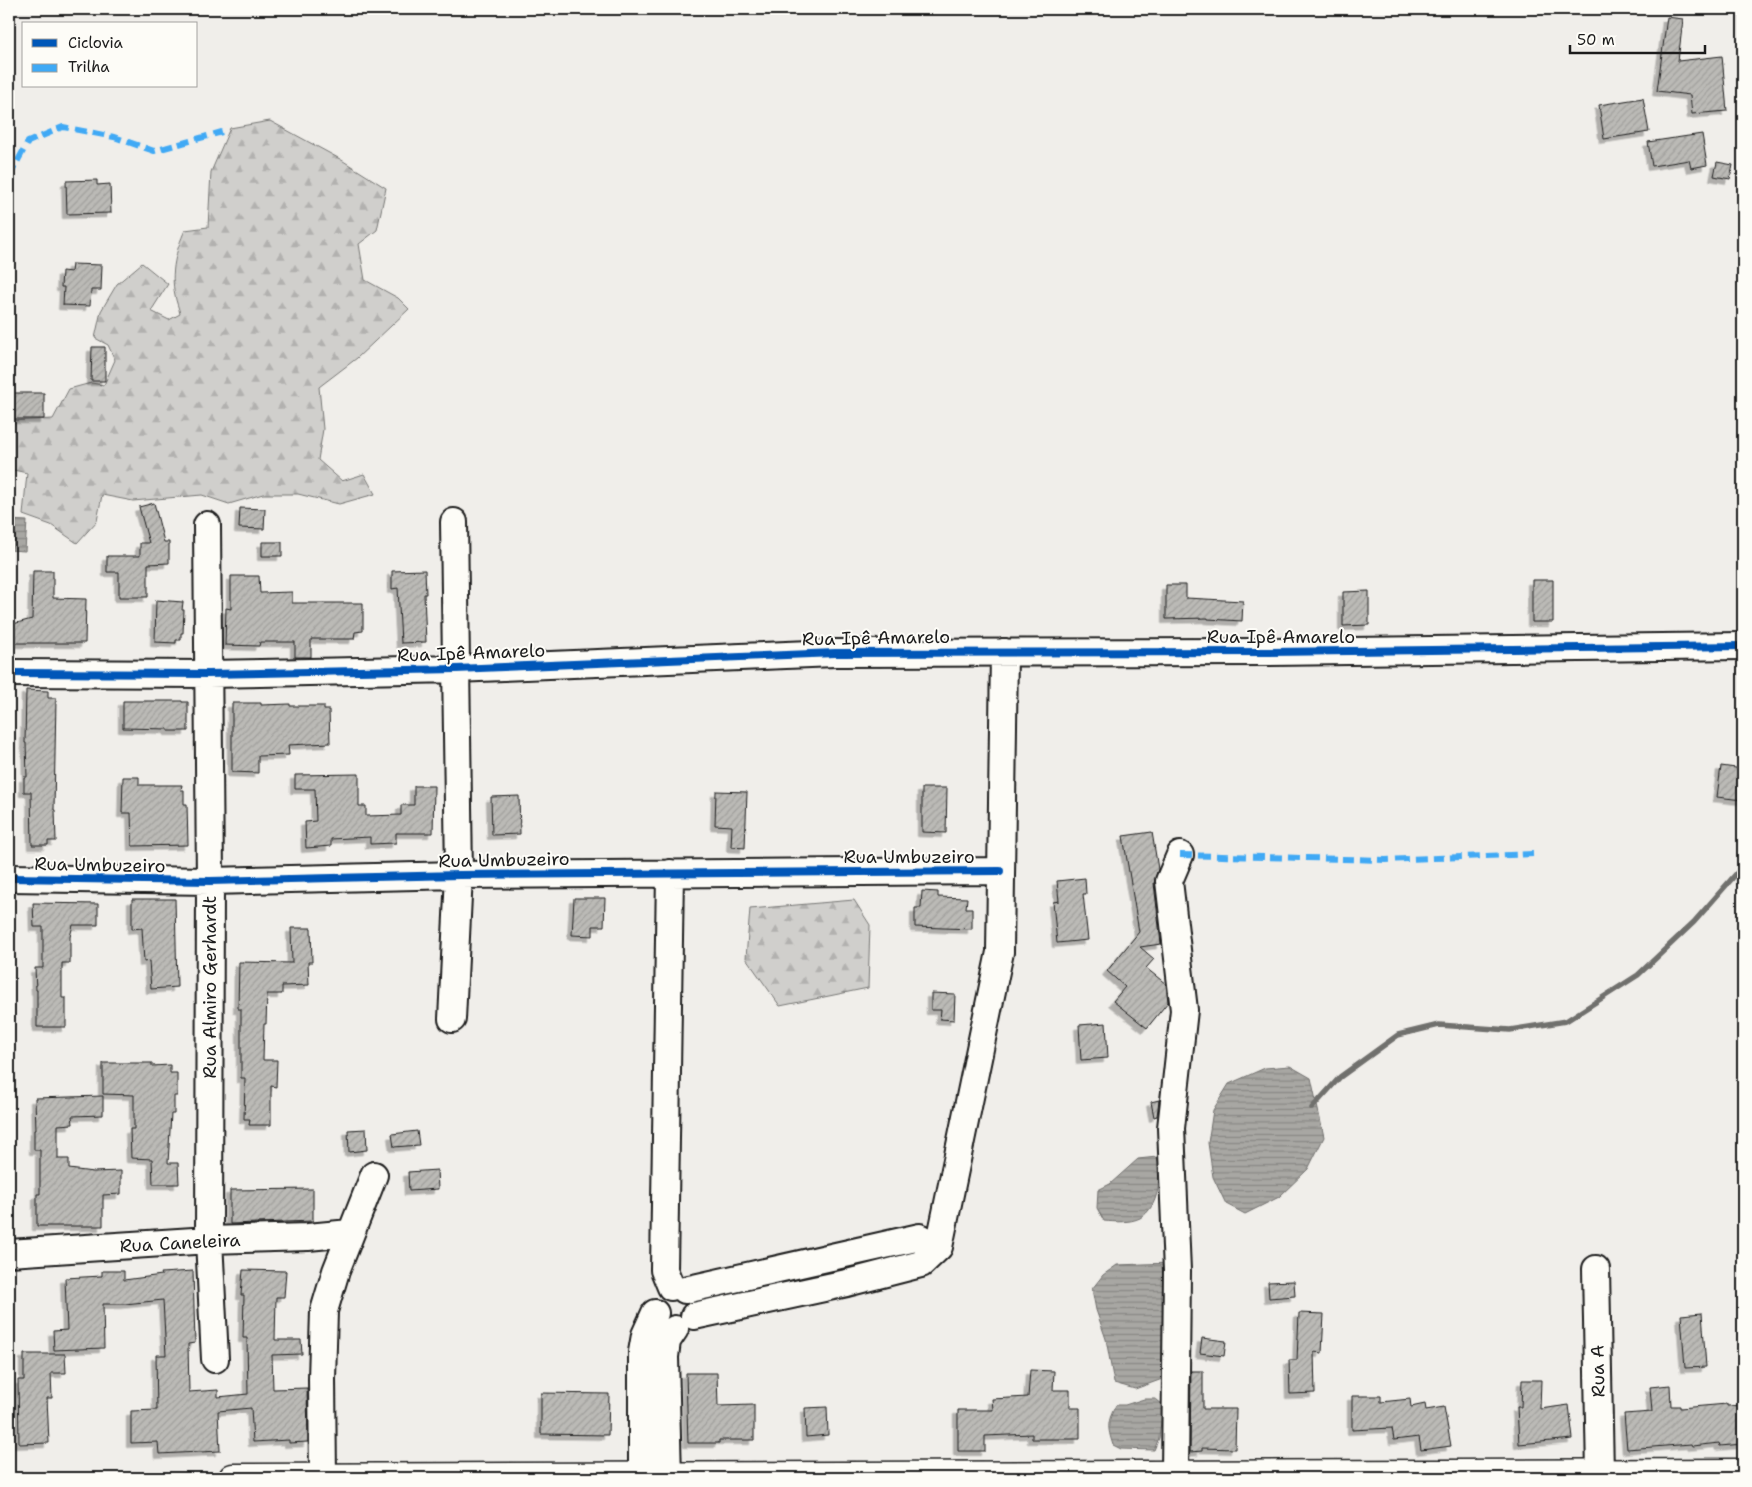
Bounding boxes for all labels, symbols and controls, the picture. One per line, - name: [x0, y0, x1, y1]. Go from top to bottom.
- legend: [22, 22, 198, 88]
- scale bar: [1570, 22, 1704, 54]
- text: 50 m: [1577, 30, 1615, 50]
- text: Ciclovia: [68, 33, 124, 53]
- text: Trilha: [68, 57, 110, 77]
- street label: Rua Ipê Amarelo: [802, 625, 950, 651]
- street label: Rua Ipê Amarelo: [1207, 625, 1355, 649]
- street label: Rua Ipê Amarelo: [396, 638, 546, 668]
- street label: Rua Umbuzeiro: [843, 845, 975, 869]
- street label: Rua Umbuzeiro: [438, 847, 570, 873]
- street label: Rua Umbuzeiro: [34, 852, 166, 878]
- street label: Rua Almiro Gerhardt: [198, 895, 222, 1078]
- street label: Rua Caneleira: [119, 1228, 241, 1258]
- street label: Rua A: [1586, 1344, 1610, 1398]

